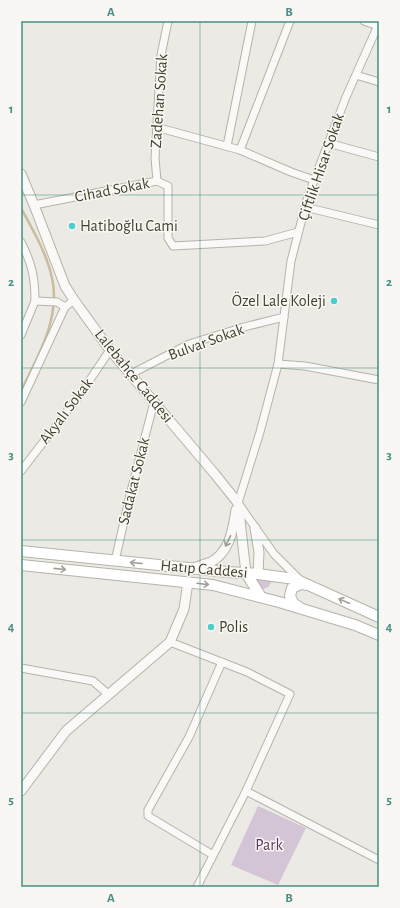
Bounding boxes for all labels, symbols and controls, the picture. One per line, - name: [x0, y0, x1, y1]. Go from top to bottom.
- text: A: [107, 6, 115, 19]
- text: B: [285, 6, 293, 19]
- street label: Zadehan Sokak: [148, 53, 170, 149]
- text: 1: [9, 103, 13, 116]
- text: 1: [387, 103, 391, 116]
- street label: Çiftlik Hisar Sokak: [295, 111, 347, 223]
- street label: Cihad Sokak: [73, 175, 151, 205]
- place label: Hatiboğlu Cami: [80, 218, 178, 234]
- marker: Hatiboğlu Cami: [67, 221, 77, 231]
- text: 2: [8, 276, 14, 289]
- text: 2: [386, 276, 392, 289]
- place label: Özel Lale Koleji: [232, 291, 326, 310]
- marker: Özel Lale Koleji: [329, 296, 339, 306]
- street label: Bulvar Sokak: [166, 321, 247, 363]
- street label: Lalebahçe Caddesi: [92, 326, 176, 426]
- street label: Akyalı Sokak: [36, 375, 97, 447]
- street label: Sadakat Sokak: [115, 435, 153, 526]
- text: 3: [8, 449, 14, 462]
- text: 3: [386, 449, 392, 462]
- one-way arrow: [224, 535, 232, 547]
- street label: Hatıp Caddesi: [160, 557, 248, 581]
- one-way arrow: [130, 559, 143, 566]
- one-way arrow: [53, 565, 66, 573]
- one-way arrow: [196, 580, 209, 588]
- one-way arrow: [338, 597, 350, 604]
- place label: Polis: [219, 619, 248, 635]
- text: 4: [8, 621, 15, 634]
- text: 4: [386, 621, 393, 634]
- marker: Polis: [206, 622, 216, 632]
- text: 5: [8, 794, 14, 807]
- text: 5: [386, 794, 392, 807]
- park label: Park: [255, 837, 284, 853]
- text: A: [107, 892, 115, 905]
- text: B: [285, 892, 293, 905]

